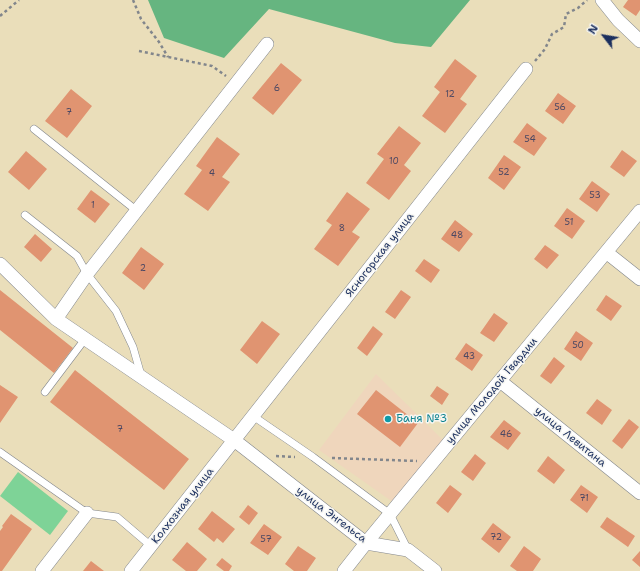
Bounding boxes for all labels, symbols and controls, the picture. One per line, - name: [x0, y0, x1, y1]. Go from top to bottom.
- north arrow: [584, 16, 624, 56]
- text: N: [585, 22, 602, 37]
- house number: 6: [274, 84, 280, 94]
- house number: 12: [445, 90, 455, 100]
- house number: 56: [554, 103, 566, 113]
- house number: 7: [66, 108, 72, 118]
- house number: 54: [524, 135, 536, 145]
- house number: 10: [389, 157, 399, 167]
- house number: 52: [498, 168, 510, 178]
- house number: 4: [209, 169, 215, 179]
- house number: 53: [589, 191, 601, 201]
- house number: 1: [91, 201, 95, 211]
- street label: Ясногорская улица: [343, 210, 417, 300]
- house number: 51: [565, 218, 573, 228]
- house number: 8: [339, 224, 345, 234]
- house number: 48: [451, 231, 463, 241]
- house number: 2: [140, 264, 146, 274]
- street label: улица Молодой Гвардии: [444, 335, 540, 447]
- house number: 50: [572, 341, 584, 351]
- house number: 43: [463, 352, 475, 362]
- street label: улица Левитана: [532, 404, 608, 470]
- place label: Баня №3: [396, 412, 447, 426]
- marker: Баня №3: [383, 414, 393, 424]
- house number: 7: [117, 425, 123, 435]
- house number: 46: [500, 430, 512, 440]
- street label: Колхозная улица: [149, 465, 217, 547]
- street label: улица Энгельса: [293, 484, 369, 546]
- house number: 71: [579, 494, 589, 504]
- house number: 72: [490, 533, 502, 543]
- house number: 57: [260, 535, 272, 545]

